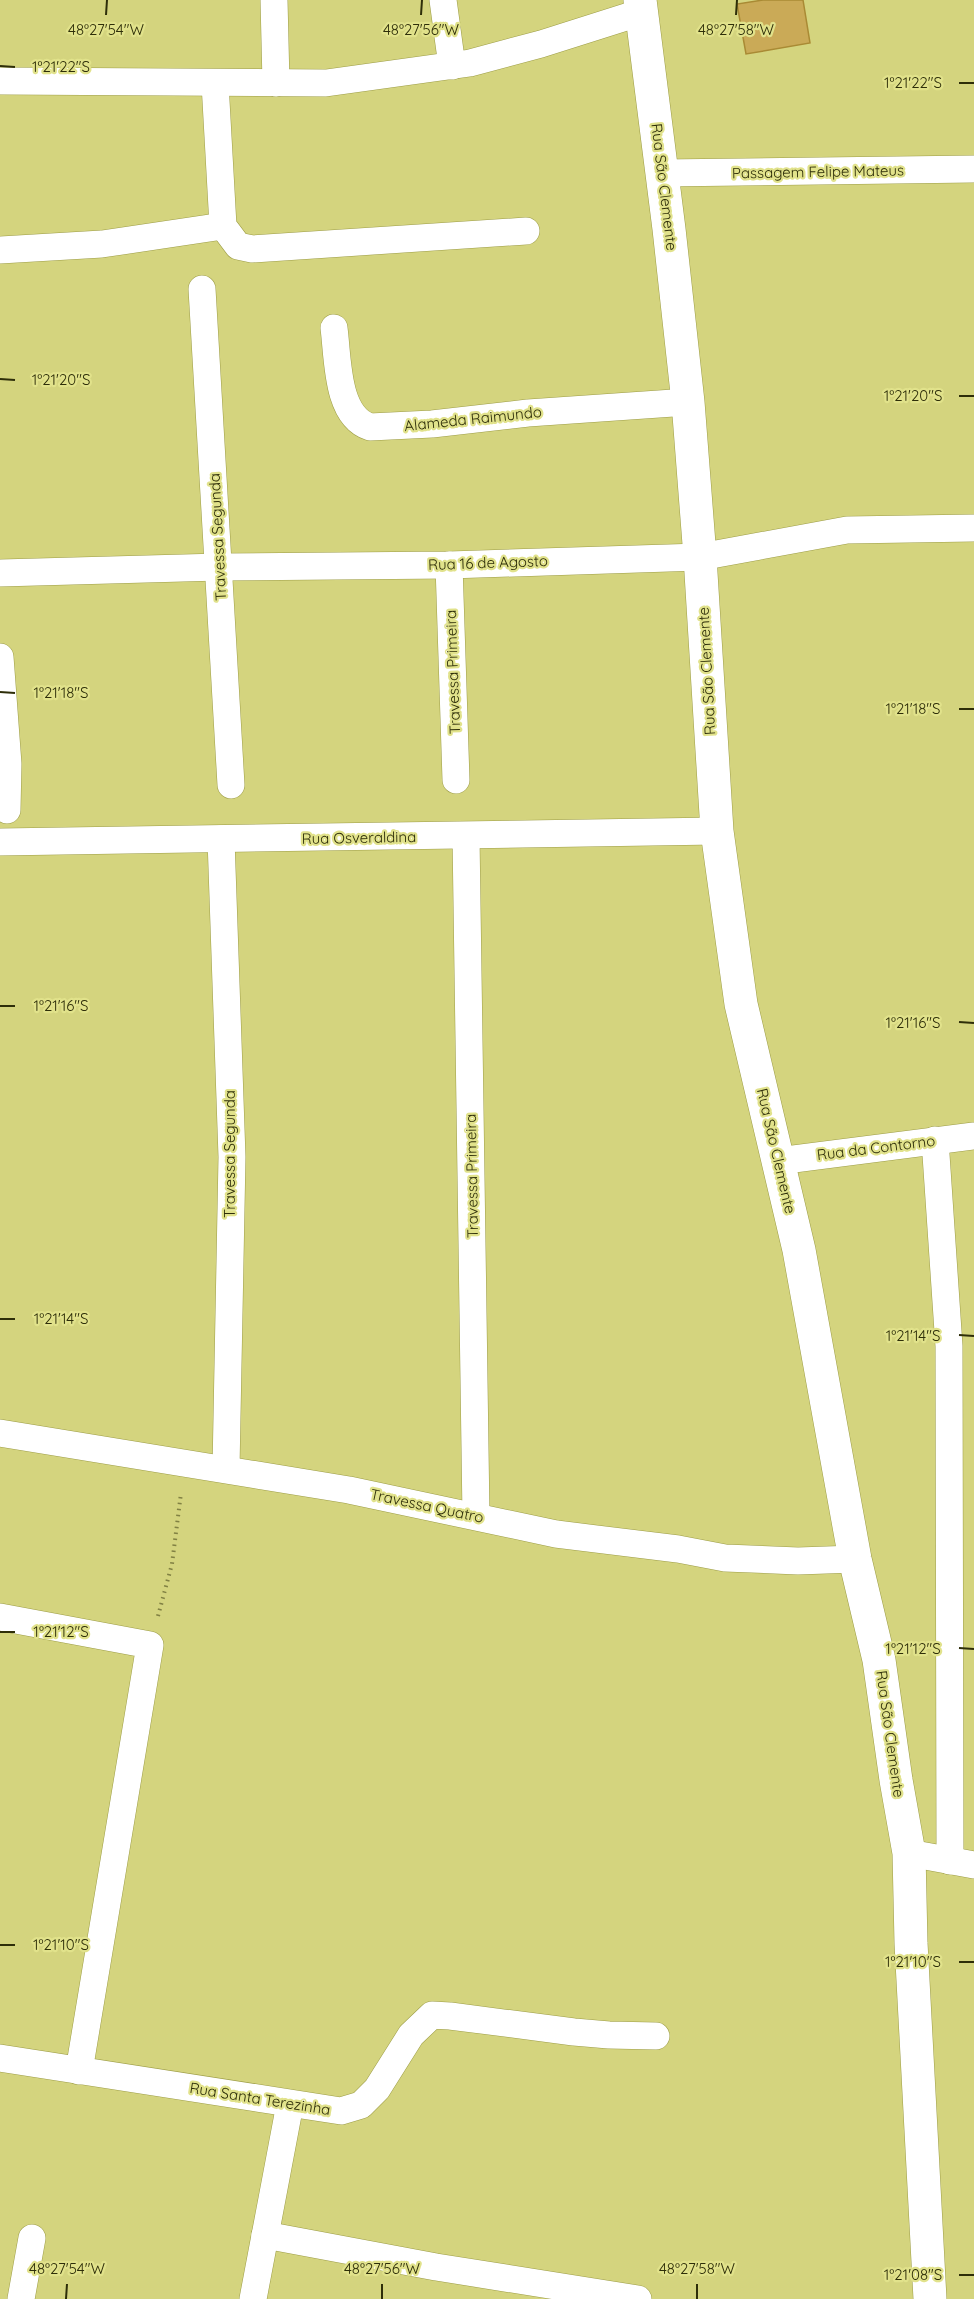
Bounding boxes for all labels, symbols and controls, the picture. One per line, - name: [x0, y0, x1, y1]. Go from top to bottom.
- text: 48°27'54"W: [68, 20, 144, 39]
- text: 48°27'56"W: [383, 20, 460, 39]
- text: 48°27'58"W: [698, 20, 775, 39]
- text: 1°21'22"S: [32, 57, 90, 76]
- text: 1°21'22"S: [884, 73, 942, 92]
- street label: Rua São Clemente: [647, 122, 682, 252]
- street label: Passagem Felipe Mateus: [732, 160, 904, 183]
- text: 1°21'20"S: [32, 370, 90, 389]
- text: 1°21'20"S: [884, 386, 942, 405]
- street label: Alameda Raimundo: [403, 402, 543, 435]
- street label: Travessa Segunda: [205, 473, 230, 601]
- street label: Rua 16 de Agosto: [428, 551, 548, 574]
- street label: Rua São Clemente: [694, 607, 719, 736]
- street label: Travessa Primeira: [441, 610, 464, 734]
- text: 1°21'18"S: [33, 683, 89, 702]
- text: 1°21'18"S: [885, 699, 941, 718]
- street label: Rua Osveraldina: [302, 827, 416, 848]
- text: 1°21'16"S: [33, 996, 89, 1015]
- text: 1°21'16"S: [885, 1013, 941, 1032]
- street label: Rua São Clemente: [753, 1086, 800, 1215]
- street label: Travessa Segunda: [220, 1090, 239, 1218]
- street label: Travessa Primeira: [461, 1114, 482, 1238]
- street label: Rua da Contorno: [816, 1131, 936, 1164]
- text: 1°21'14"S: [34, 1309, 88, 1328]
- text: 1°21'14"S: [886, 1326, 940, 1345]
- street label: Travessa Quatro: [369, 1484, 485, 1527]
- text: 1°21'12"S: [33, 1622, 89, 1641]
- text: 1°21'12"S: [885, 1639, 941, 1658]
- street label: Rua São Clemente: [872, 1669, 909, 1799]
- text: 1°21'10"S: [33, 1935, 89, 1954]
- text: 1°21'10"S: [885, 1952, 941, 1971]
- street label: Rua Santa Terezinha: [188, 2078, 332, 2119]
- text: 48°27'54"W: [29, 2259, 105, 2278]
- text: 48°27'56"W: [344, 2259, 421, 2278]
- text: 48°27'58"W: [659, 2259, 736, 2278]
- text: 1°21'08"S: [884, 2265, 942, 2284]

